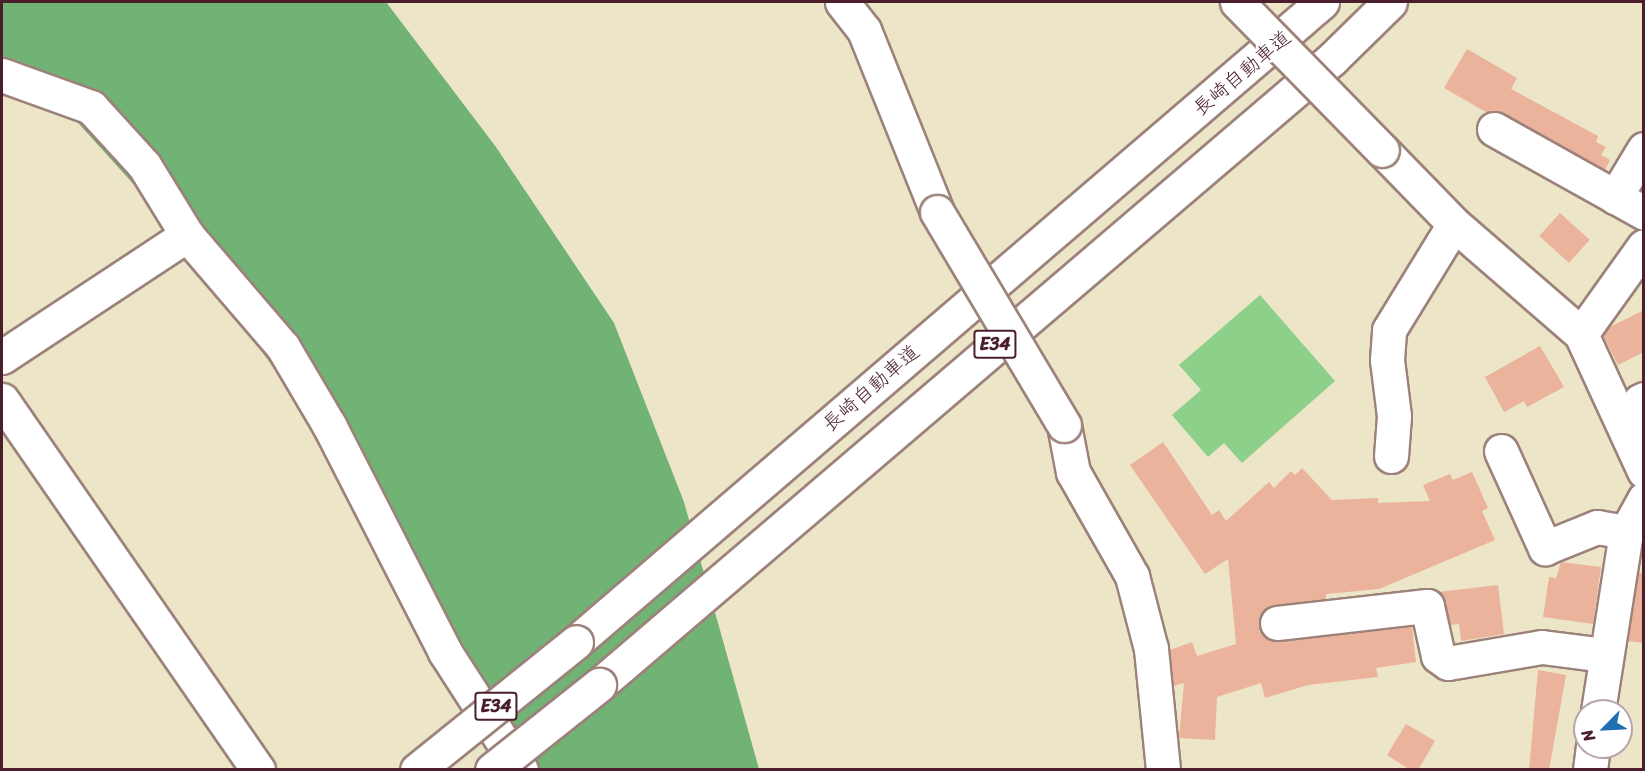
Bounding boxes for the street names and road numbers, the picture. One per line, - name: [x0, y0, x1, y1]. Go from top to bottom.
- street label: 長崎自動車道: [1188, 25, 1296, 121]
- road number: E34: [972, 329, 1018, 359]
- street label: 長崎自動車道: [818, 340, 924, 436]
- road number: E34: [474, 691, 518, 721]

